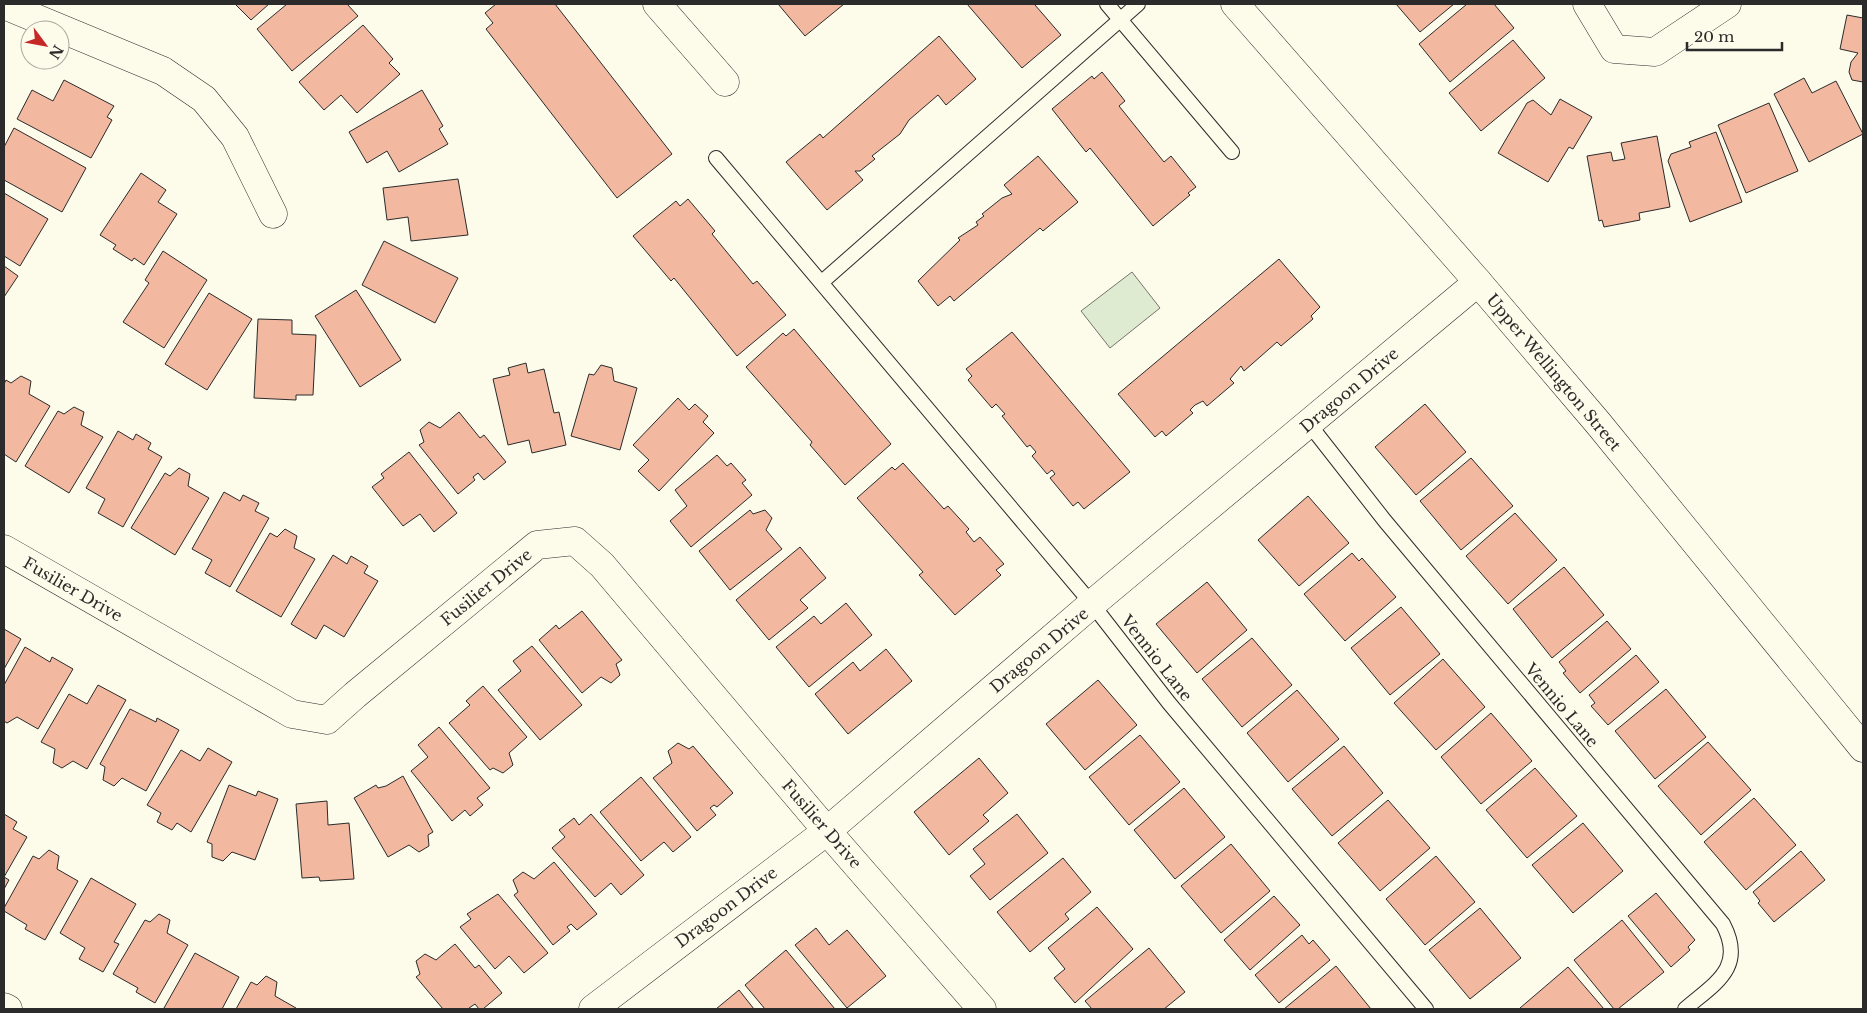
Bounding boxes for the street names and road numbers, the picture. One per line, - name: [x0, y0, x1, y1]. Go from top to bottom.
- street label: Upper Wellington Street: [1482, 289, 1626, 455]
- street label: Dragoon Drive: [1296, 343, 1402, 437]
- street label: Fusilier Drive: [436, 544, 536, 630]
- street label: Fusilier Drive: [20, 552, 126, 626]
- street label: Dragoon Drive: [986, 603, 1092, 697]
- street label: Vennio Lane: [1117, 610, 1197, 705]
- street label: Vennio Lane: [1520, 658, 1603, 751]
- street label: Fusilier Drive: [778, 775, 866, 873]
- street label: Dragoon Drive: [671, 862, 781, 952]

